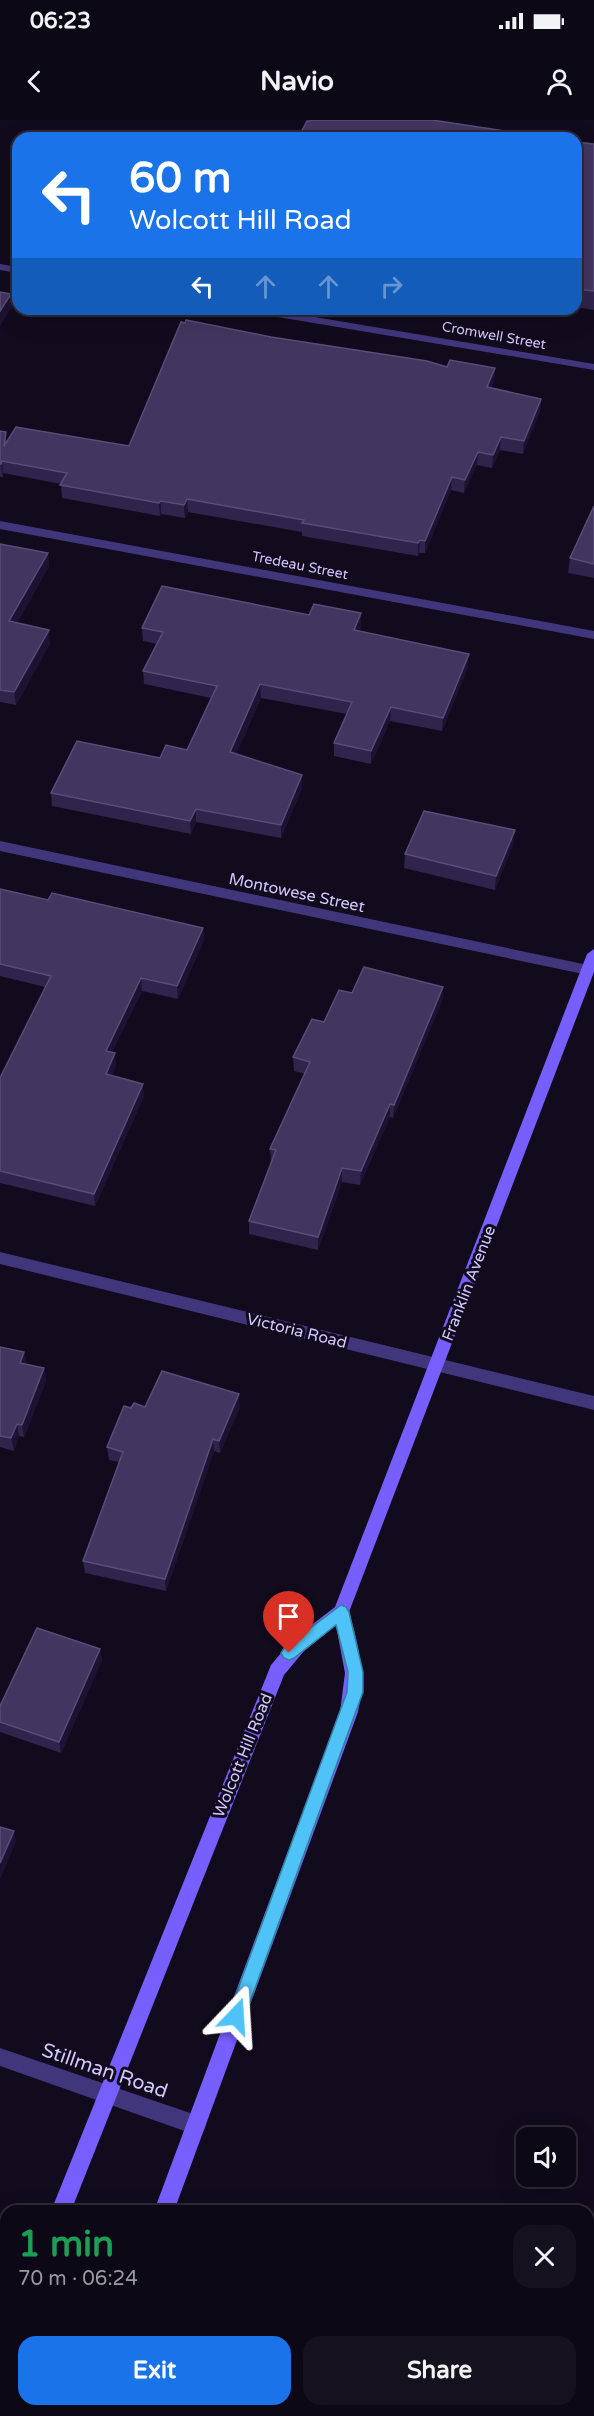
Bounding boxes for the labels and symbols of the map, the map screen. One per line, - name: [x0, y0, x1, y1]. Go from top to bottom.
- street label: Cromwell Street: [440, 318, 548, 353]
- street label: Tredeau Street: [250, 548, 350, 583]
- street label: Montowese Street: [227, 869, 367, 917]
- street label: Franklin Avenue: [438, 1223, 500, 1344]
- street label: Victoria Road: [245, 1309, 349, 1353]
- pin: [263, 1591, 314, 1653]
- street label: Wolcott Hill Road: [209, 1690, 277, 1820]
- position arrow: [204, 1984, 268, 2048]
- street label: Stillman Road: [39, 2038, 171, 2104]

